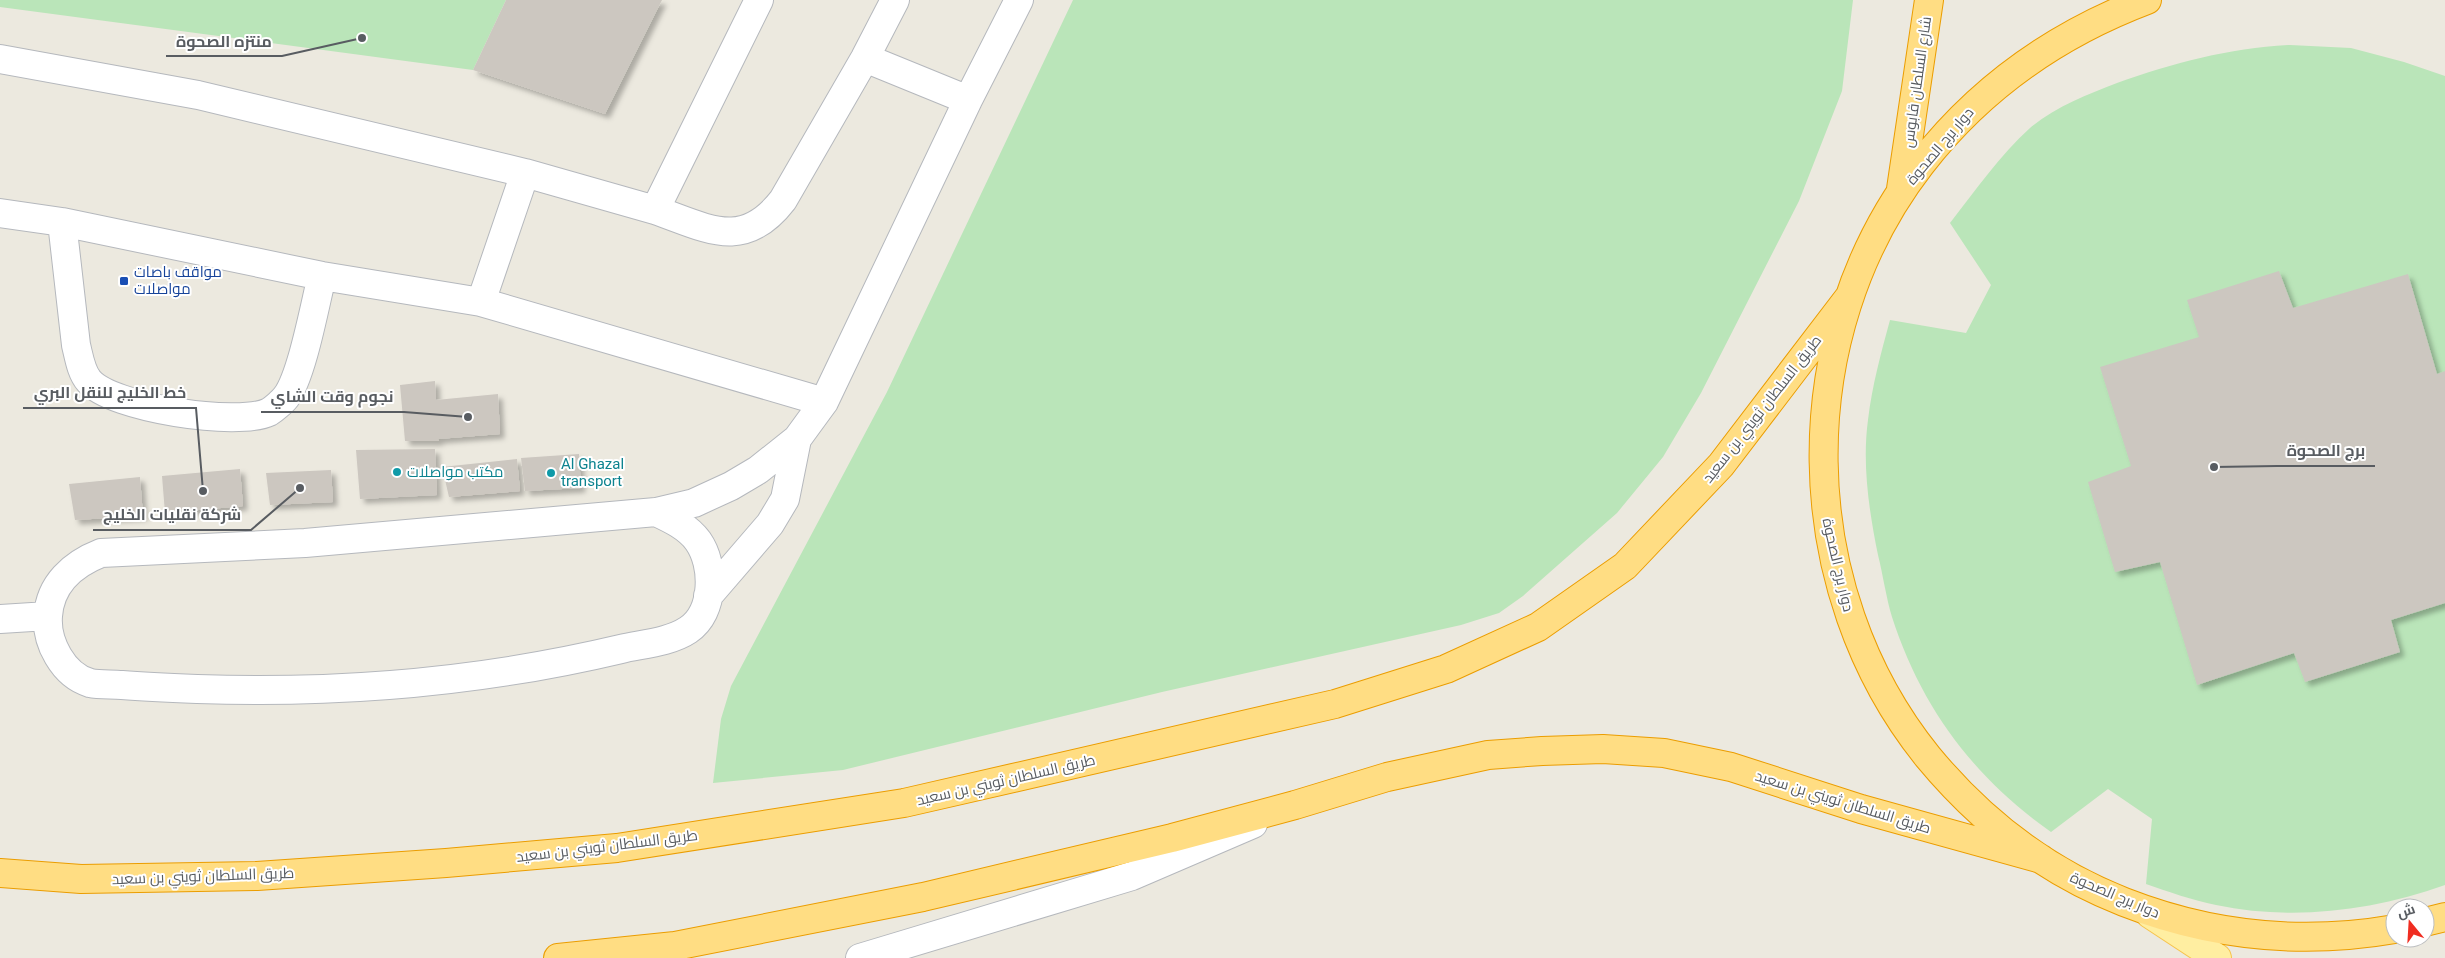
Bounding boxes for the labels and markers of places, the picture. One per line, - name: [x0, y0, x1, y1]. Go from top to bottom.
- callout: منتزه الصحوة: [166, 25, 282, 56]
- place label: مواقف باصات مواصلات: [134, 263, 222, 298]
- marker: مواقف باصات مواصلات: [118, 275, 130, 287]
- callout: خط الخليج للنقل البري: [23, 377, 196, 408]
- callout: نجوم وقت الشاي: [261, 381, 404, 412]
- callout: برج الصحوة: [2277, 435, 2375, 466]
- place label: Al Ghazal transport: [561, 455, 624, 490]
- place label: مكتب مواصلات: [407, 463, 503, 481]
- marker: مكتب مواصلات: [391, 466, 403, 478]
- marker: Al Ghazal transport: [545, 467, 557, 479]
- callout: شركة نقليات الخليج: [93, 499, 251, 530]

